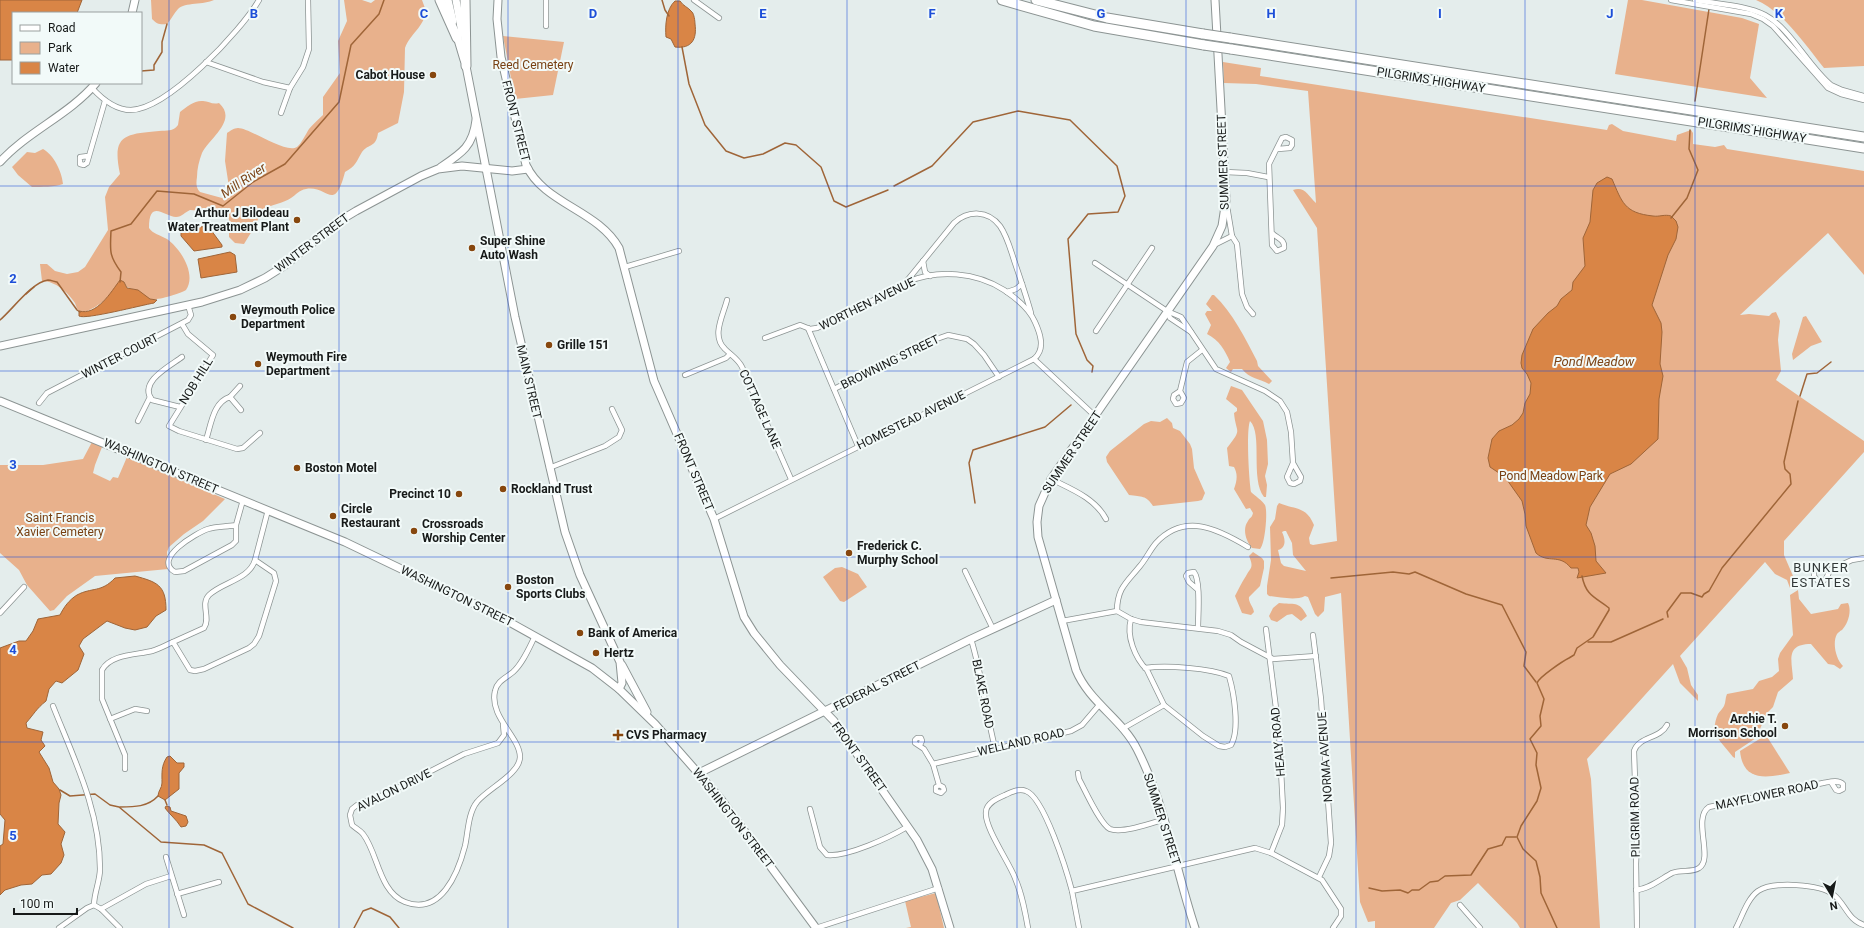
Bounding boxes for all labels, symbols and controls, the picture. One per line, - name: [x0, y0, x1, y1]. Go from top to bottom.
- text: B: [250, 6, 258, 21]
- text: C: [420, 6, 429, 21]
- text: D: [589, 6, 597, 21]
- text: E: [759, 6, 767, 21]
- text: F: [928, 6, 936, 21]
- text: G: [1097, 6, 1106, 21]
- text: H: [1266, 6, 1276, 21]
- text: I: [1438, 6, 1442, 21]
- text: J: [1606, 6, 1614, 21]
- text: K: [1775, 6, 1784, 21]
- legend: [12, 12, 142, 84]
- text: Road: [48, 21, 76, 35]
- text: Park: [48, 41, 73, 55]
- park label: Reed Cemetery: [492, 58, 574, 72]
- text: Water: [48, 61, 79, 75]
- street label: PILGRIMS HIGHWAY: [1376, 65, 1487, 96]
- place label: Cabot House: [356, 68, 426, 82]
- marker: Cabot House: [428, 70, 438, 80]
- street label: FRONT STREET: [499, 79, 533, 163]
- street label: SUMMER STREET: [1214, 114, 1232, 210]
- street label: PILGRIMS HIGHWAY: [1697, 115, 1808, 146]
- water label: Mill River: [218, 159, 269, 201]
- place label: Arthur J Bilodeau Water Treatment Plant: [168, 206, 289, 234]
- street label: WINTER STREET: [272, 211, 352, 275]
- marker: Arthur J Bilodeau Water Treatment Plant: [292, 215, 302, 225]
- place label: Super Shine Auto Wash: [480, 234, 546, 262]
- marker: Super Shine Auto Wash: [467, 243, 477, 253]
- text: 2: [9, 271, 17, 286]
- street label: WORTHEN AVENUE: [817, 275, 917, 333]
- place label: Weymouth Police Department: [241, 303, 335, 331]
- marker: Weymouth Police Department: [228, 312, 238, 322]
- street label: WINTER COURT: [79, 331, 161, 381]
- street label: BROWNING STREET: [838, 332, 942, 392]
- place label: Grille 151: [557, 338, 609, 352]
- marker: Grille 151: [544, 340, 554, 350]
- street label: MAIN STREET: [514, 343, 544, 421]
- place label: Weymouth Fire Department: [266, 350, 347, 378]
- water label: Pond Meadow: [1554, 354, 1635, 369]
- street label: NOB HILL: [176, 355, 216, 407]
- marker: Weymouth Fire Department: [253, 359, 263, 369]
- street label: COTTAGE LANE: [736, 367, 784, 451]
- street label: HOMESTEAD AVENUE: [855, 388, 968, 452]
- street label: SUMMER STREET: [1039, 408, 1105, 496]
- street label: FRONT STREET: [671, 431, 717, 513]
- street label: WASHINGTON STREET: [102, 435, 220, 497]
- text: 3: [9, 457, 17, 472]
- place label: Boston Motel: [305, 461, 377, 475]
- marker: Boston Motel: [292, 463, 302, 473]
- park label: Pond Meadow Park: [1499, 469, 1604, 483]
- place label: Rockland Trust: [511, 482, 592, 496]
- marker: Rockland Trust: [498, 484, 508, 494]
- place label: Precinct 10: [389, 487, 451, 501]
- marker: Precinct 10: [454, 489, 464, 499]
- place label: Circle Restaurant: [341, 502, 400, 530]
- park label: Saint Francis Xavier Cemetery: [16, 511, 104, 539]
- marker: Circle Restaurant: [328, 511, 338, 521]
- place label: Crossroads Worship Center: [422, 517, 506, 545]
- marker: Crossroads Worship Center: [409, 526, 419, 536]
- place label: Frederick C. Murphy School: [857, 539, 938, 567]
- marker: Frederick C. Murphy School: [844, 548, 854, 558]
- district label: BUNKER ESTATES: [1791, 560, 1851, 590]
- street label: WASHINGTON STREET: [399, 563, 515, 629]
- place label: Boston Sports Clubs: [516, 573, 585, 601]
- marker: Boston Sports Clubs: [503, 582, 513, 592]
- place label: Bank of America: [588, 626, 678, 640]
- marker: Bank of America: [575, 628, 585, 638]
- text: 4: [9, 642, 17, 657]
- place label: Hertz: [604, 646, 634, 660]
- marker: Hertz: [591, 648, 601, 658]
- street label: FEDERAL STREET: [831, 658, 923, 714]
- street label: BLAKE ROAD: [969, 658, 997, 730]
- street label: HEALY ROAD: [1268, 707, 1288, 777]
- street label: NORMA AVENUE: [1315, 711, 1335, 803]
- place label: Archie T. Morrison School: [1688, 712, 1777, 740]
- street label: FRONT STREET: [829, 719, 889, 795]
- marker: Archie T. Morrison School: [1780, 721, 1790, 731]
- street label: WELLAND ROAD: [976, 725, 1066, 759]
- place label: CVS Pharmacy: [626, 728, 707, 742]
- marker: CVS Pharmacy: [613, 730, 623, 740]
- street label: WASHINGTON STREET: [690, 765, 776, 871]
- street label: AVALON DRIVE: [354, 766, 434, 814]
- street label: SUMMER STREET: [1141, 771, 1183, 867]
- street label: PILGRIM ROAD: [1627, 777, 1643, 857]
- street label: MAYFLOWER ROAD: [1714, 777, 1820, 813]
- text: 5: [9, 828, 17, 843]
- north arrow: [1812, 876, 1852, 916]
- scale bar: [14, 890, 77, 916]
- text: 100 m: [20, 897, 54, 911]
- text: N: [1828, 898, 1839, 912]

